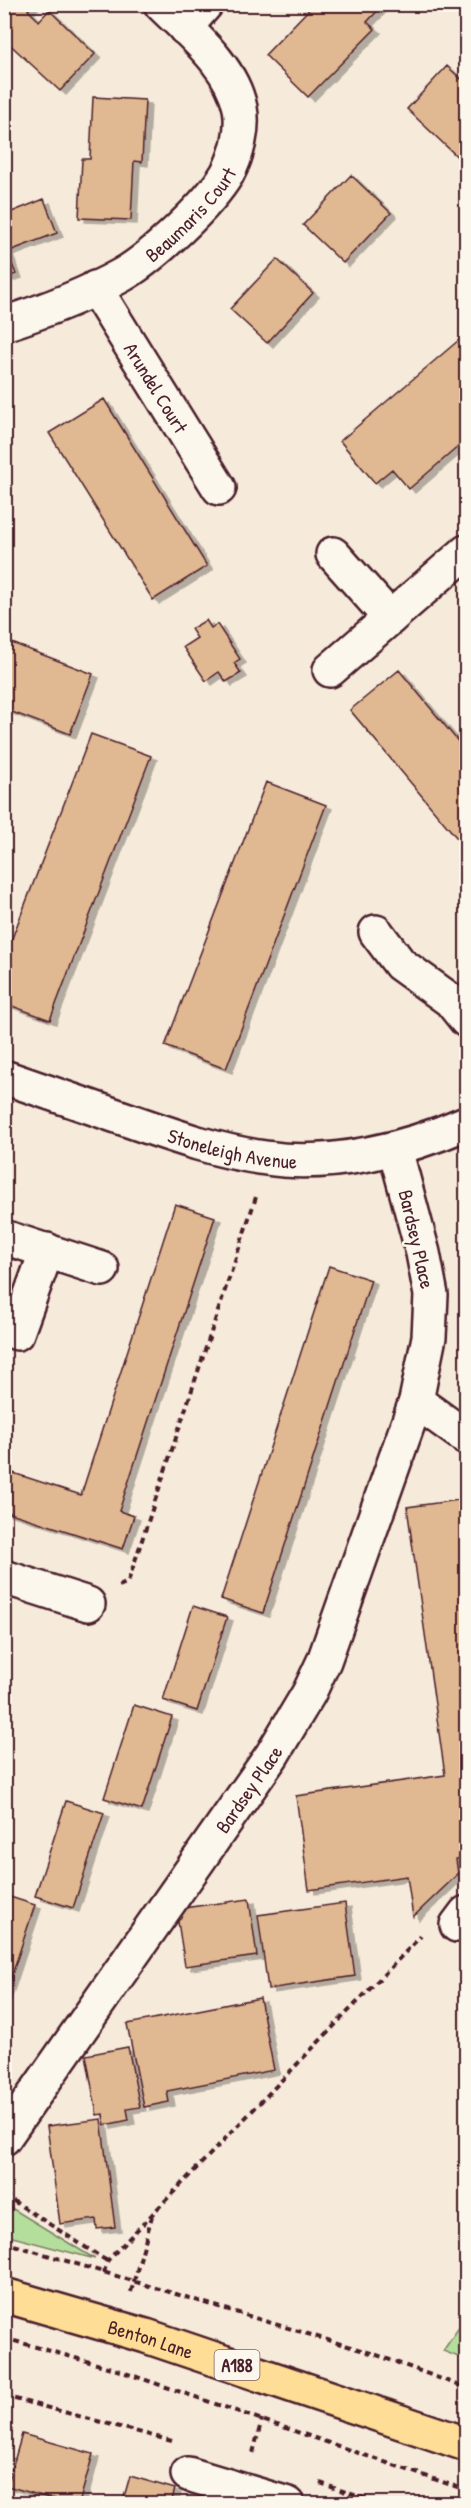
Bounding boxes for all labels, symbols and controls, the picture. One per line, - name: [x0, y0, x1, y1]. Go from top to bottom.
- street label: Beaumaris Court: [139, 161, 242, 268]
- street label: Arundel Court: [118, 337, 196, 439]
- street label: Stoneleigh Avenue: [164, 1121, 298, 1174]
- street label: Bardsey Place: [393, 1187, 441, 1291]
- street label: Bardsey Place: [208, 1740, 288, 1838]
- street label: Benton Lane: [105, 2312, 197, 2365]
- road number: A188: [214, 2350, 260, 2380]

